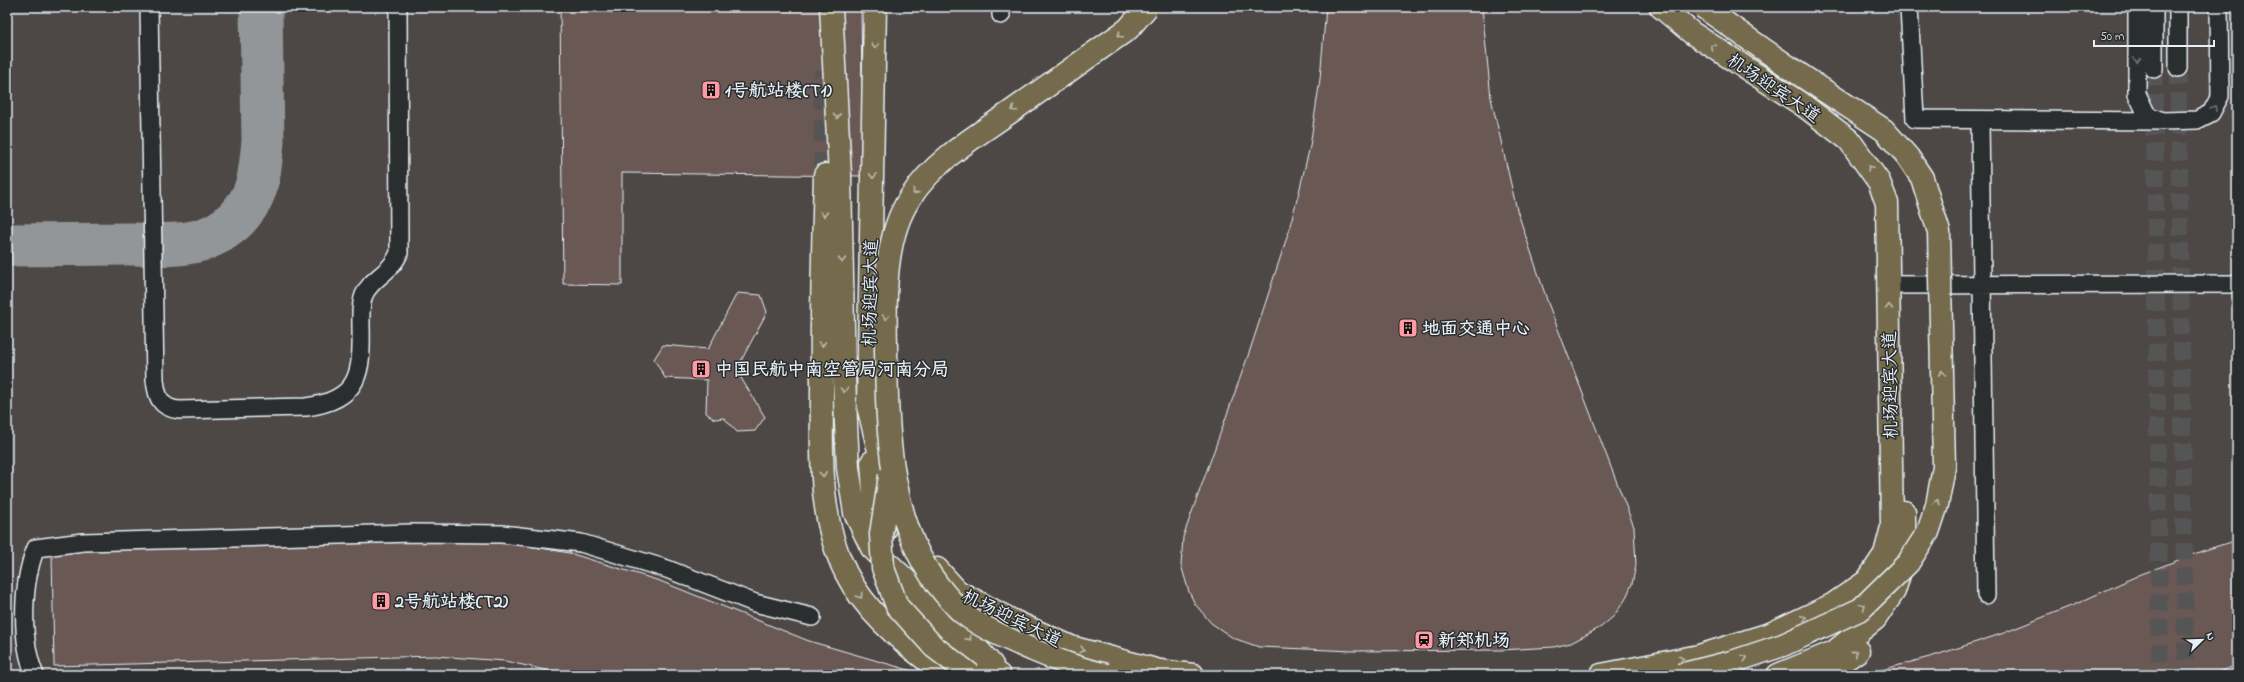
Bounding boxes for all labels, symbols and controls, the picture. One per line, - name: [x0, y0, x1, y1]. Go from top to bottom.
- scale bar: [2094, 22, 2214, 48]
- text: 50 m: [2100, 28, 2124, 46]
- one-way arrow: [1117, 30, 1124, 38]
- one-way arrow: [871, 43, 879, 49]
- one-way arrow: [1710, 45, 1717, 52]
- street label: 机场迎宾大道: [1721, 49, 1825, 131]
- one-way arrow: [2133, 57, 2141, 63]
- building icon: 1号航站楼(T1): [700, 79, 722, 101]
- place label: 1号航站楼(T1): [725, 79, 832, 105]
- one-way arrow: [1011, 104, 1018, 111]
- one-way arrow: [2209, 105, 2216, 112]
- one-way arrow: [833, 113, 841, 119]
- one-way arrow: [1867, 165, 1875, 172]
- one-way arrow: [868, 173, 877, 179]
- one-way arrow: [912, 188, 919, 195]
- one-way arrow: [820, 211, 828, 217]
- street label: 机场迎宾大道: [858, 239, 886, 347]
- one-way arrow: [837, 257, 846, 263]
- one-way arrow: [1885, 304, 1893, 310]
- one-way arrow: [882, 314, 890, 320]
- building icon: 地面交通中心: [1397, 317, 1419, 339]
- place label: 地面交通中心: [1422, 317, 1530, 343]
- street label: 机场迎宾大道: [1878, 331, 1906, 439]
- one-way arrow: [818, 341, 826, 347]
- building icon: 中国民航中南空管局河南分局: [690, 358, 712, 380]
- place label: 中国民航中南空管局河南分局: [715, 358, 949, 384]
- one-way arrow: [1938, 370, 1946, 376]
- one-way arrow: [840, 387, 848, 393]
- one-way arrow: [818, 471, 827, 477]
- one-way arrow: [1933, 499, 1941, 506]
- street label: 机场迎宾大道: [957, 584, 1065, 655]
- building icon: 2号航站楼(T2): [370, 590, 392, 612]
- place label: 2号航站楼(T2): [394, 590, 509, 616]
- one-way arrow: [856, 592, 863, 599]
- one-way arrow: [1859, 604, 1866, 611]
- one-way arrow: [1799, 615, 1807, 623]
- north arrow: [2182, 620, 2222, 660]
- station icon: 新郑机场: [1413, 629, 1435, 651]
- place label: 新郑机场: [1438, 629, 1510, 655]
- text: N: [2201, 630, 2219, 643]
- one-way arrow: [964, 633, 971, 640]
- one-way arrow: [1078, 645, 1085, 654]
- one-way arrow: [1851, 650, 1858, 657]
- one-way arrow: [1741, 654, 1748, 663]
- one-way arrow: [1678, 656, 1684, 664]

